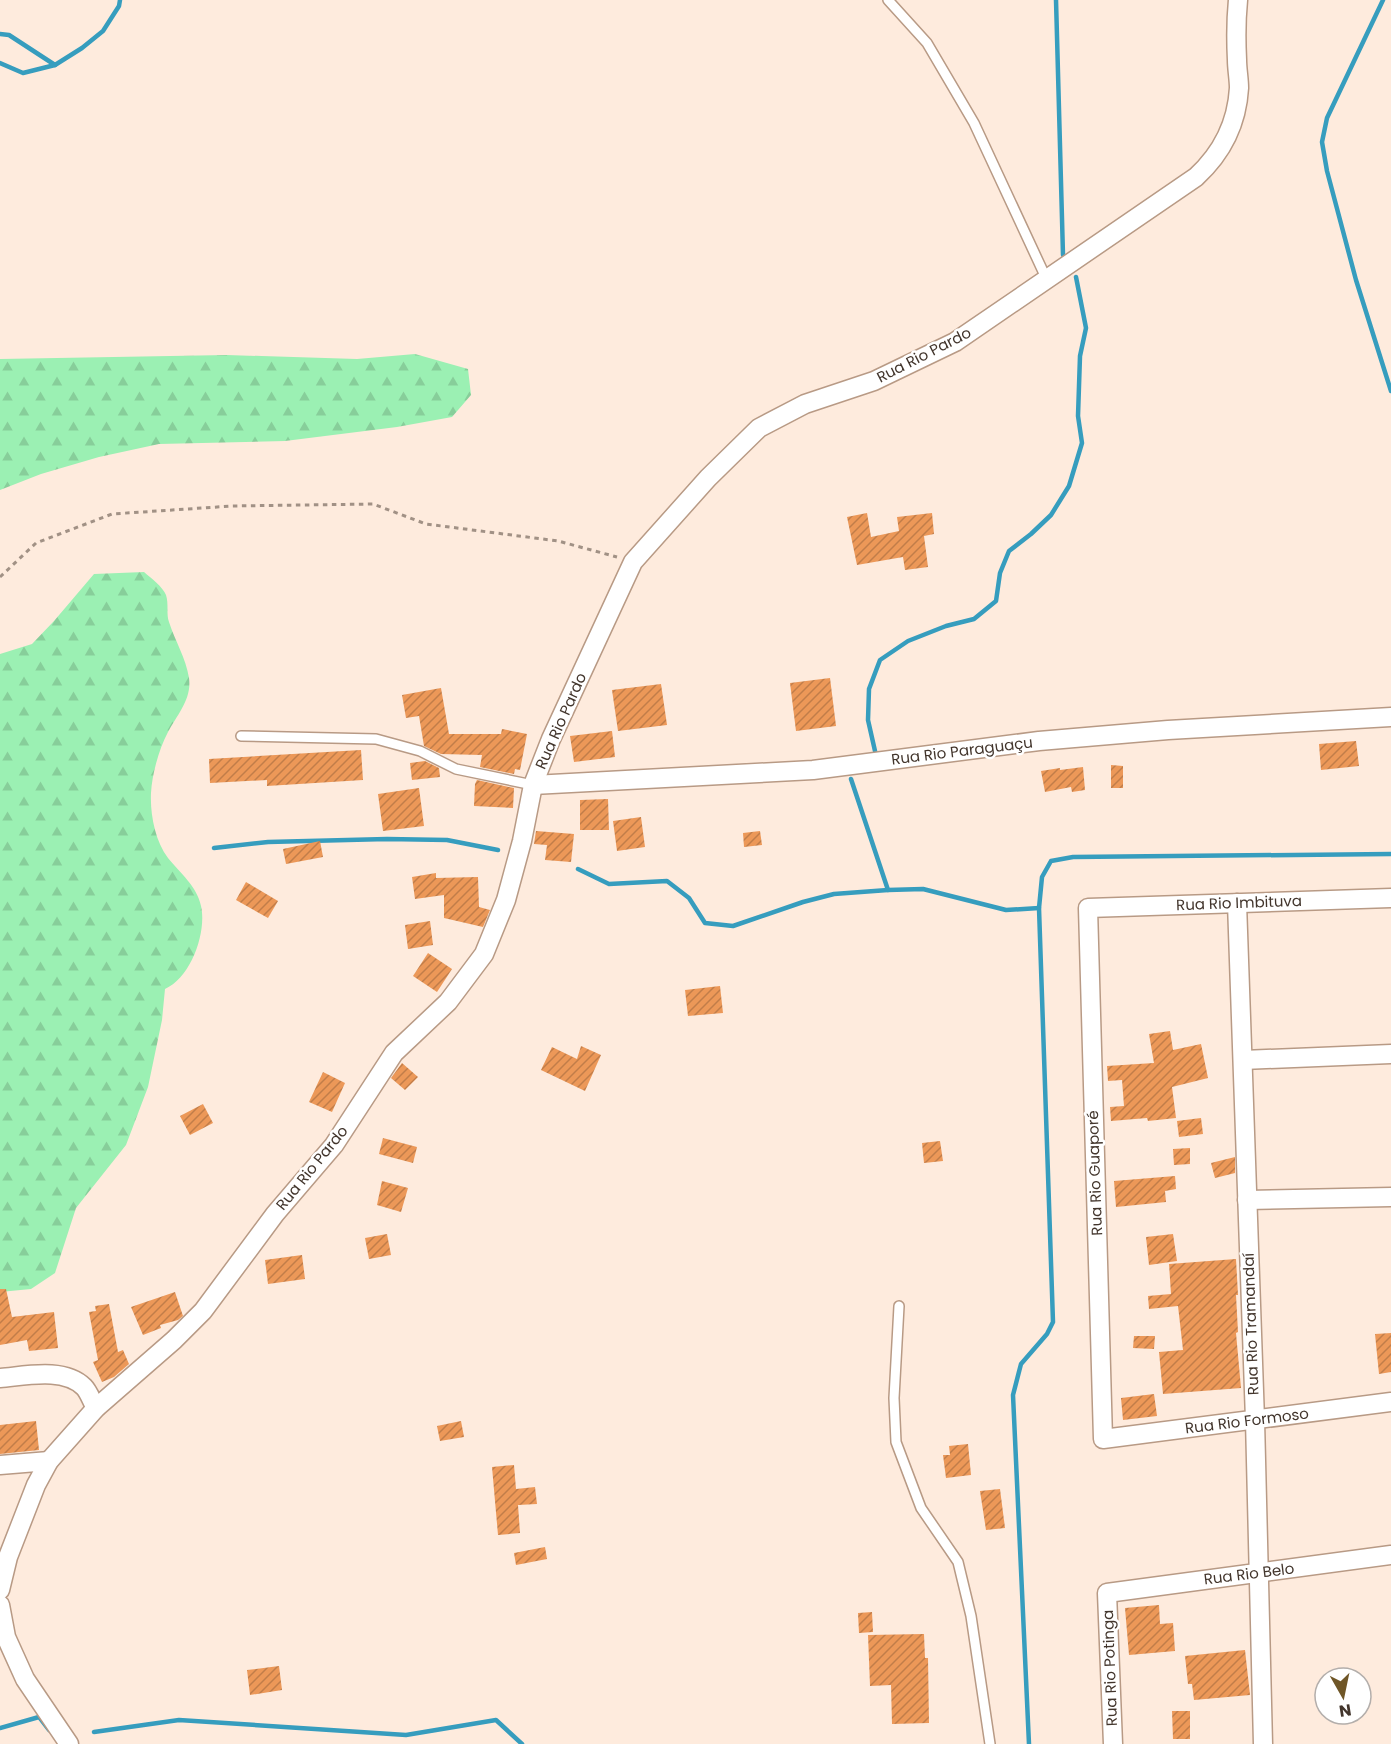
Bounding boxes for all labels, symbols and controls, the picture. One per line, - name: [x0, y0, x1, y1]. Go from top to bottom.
- street label: Rua Rio Pardo: [873, 322, 975, 387]
- street label: Rua Rio Pardo: [530, 669, 591, 772]
- street label: Rua Rio Paraguaçu: [890, 731, 1034, 770]
- street label: Rua Rio Imbituva: [1176, 890, 1302, 915]
- street label: Rua Rio Guaporé: [1082, 1110, 1107, 1236]
- street label: Rua Rio Pardo: [271, 1121, 352, 1214]
- street label: Rua Rio Tramandaí: [1238, 1252, 1263, 1395]
- street label: Rua Rio Formoso: [1184, 1402, 1310, 1439]
- street label: Rua Rio Belo: [1202, 1558, 1295, 1589]
- street label: Rua Rio Potinga: [1097, 1609, 1122, 1727]
- north arrow: [1313, 1666, 1373, 1726]
- text: N: [1338, 1698, 1353, 1723]

